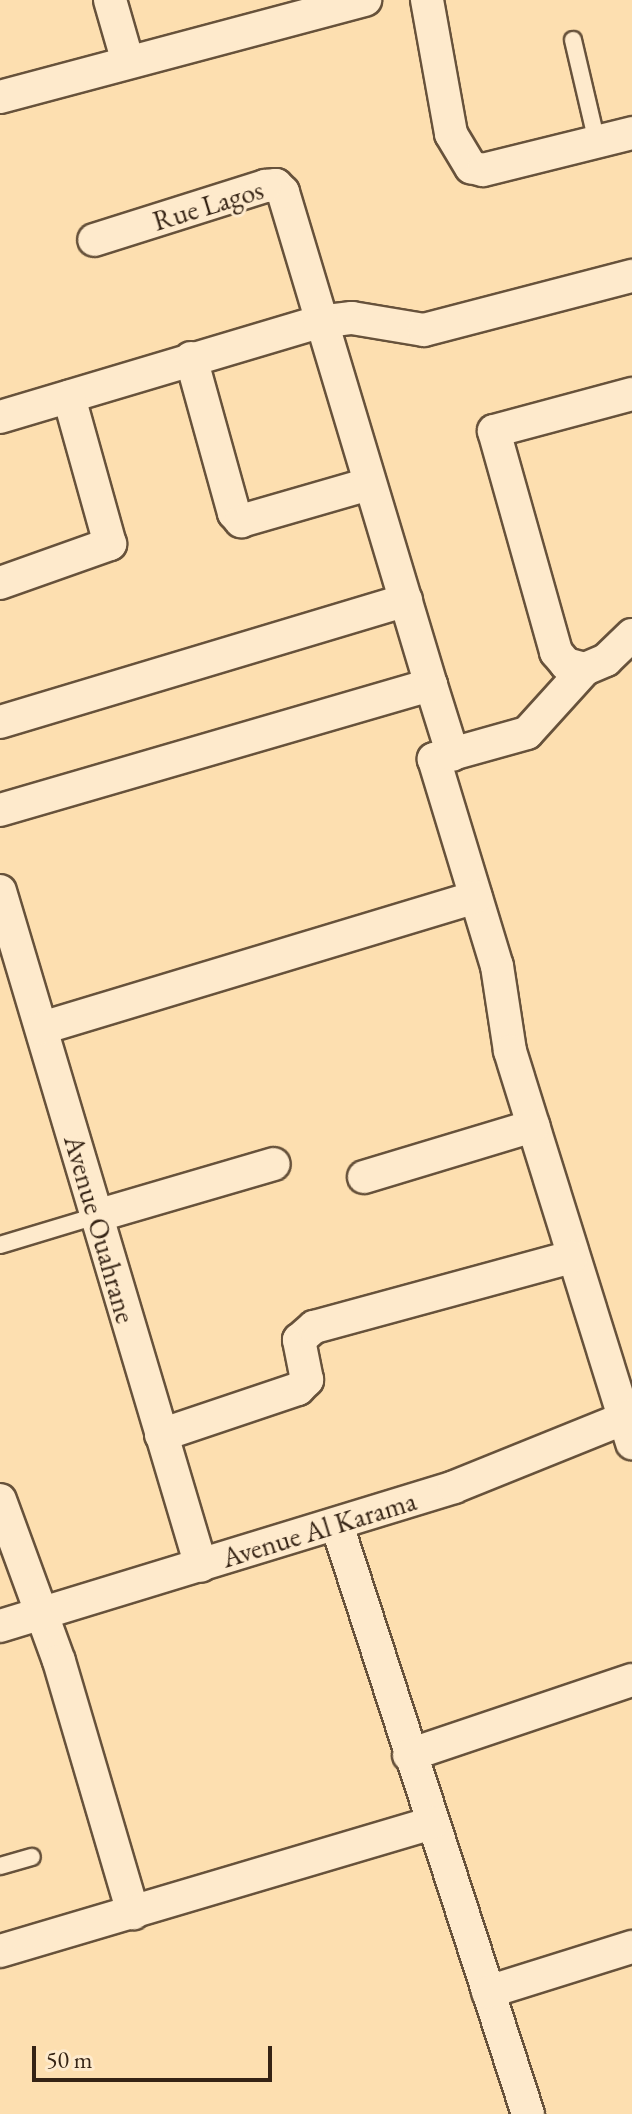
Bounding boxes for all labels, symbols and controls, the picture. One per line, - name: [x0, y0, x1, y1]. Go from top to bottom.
- street label: Rue Lagos: [149, 172, 267, 238]
- street label: Avenue Ouahrane: [57, 1131, 143, 1327]
- street label: Avenue Al Karama: [218, 1483, 420, 1575]
- scale bar: [36, 2030, 276, 2080]
- text: 50 m: [46, 2044, 93, 2075]

